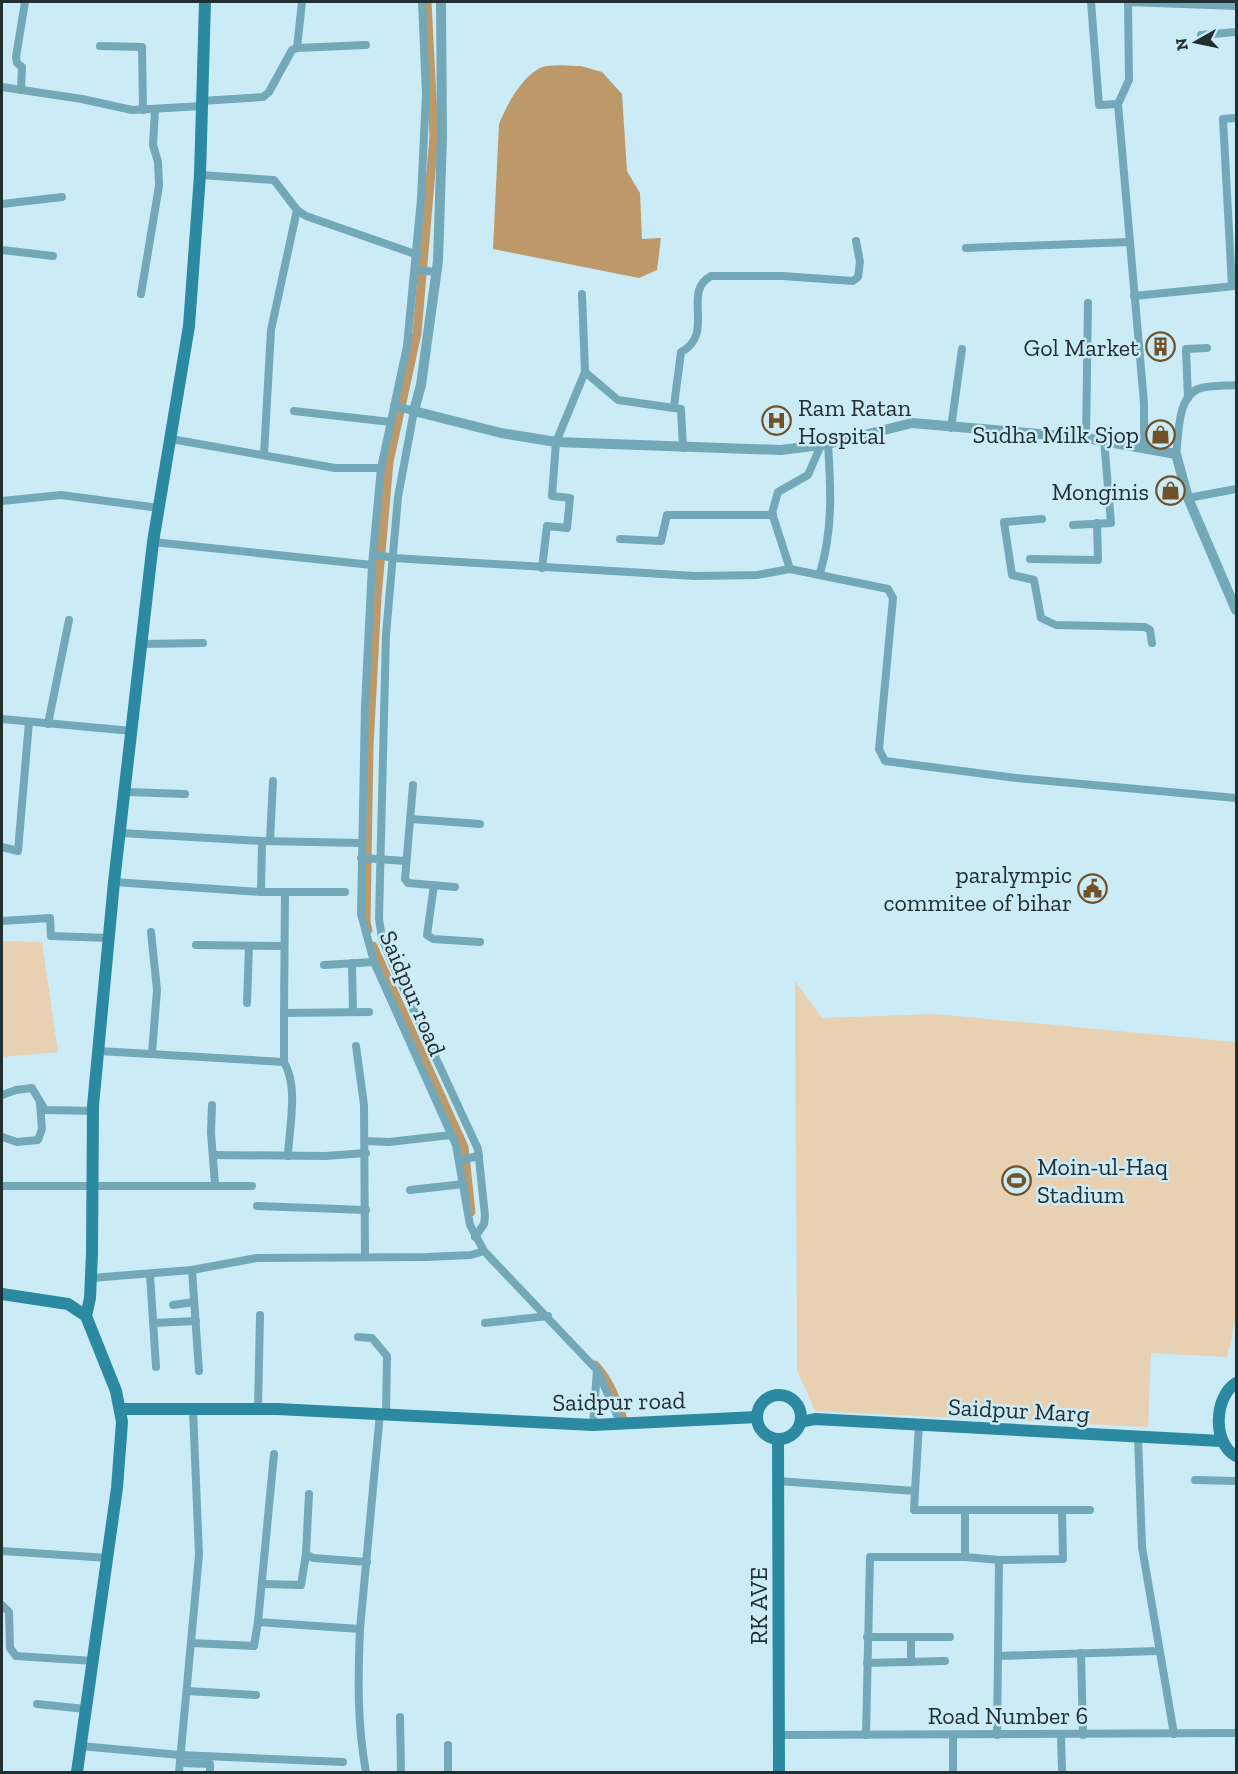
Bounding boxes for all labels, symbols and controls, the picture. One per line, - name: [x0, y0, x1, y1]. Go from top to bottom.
- north arrow: [1166, 12, 1226, 72]
- text: N: [1171, 37, 1192, 52]
- building icon: Gol Market: [1144, 331, 1176, 363]
- place label: Gol Market: [1024, 333, 1139, 362]
- place label: Ram Ratan Hospital: [798, 393, 911, 450]
- hospital icon: Ram Ratan Hospital: [761, 405, 793, 437]
- shop icon: Sudha Milk Sjop: [1144, 418, 1176, 450]
- place label: Sudha Milk Sjop: [973, 420, 1139, 449]
- shop icon: Monginis: [1154, 475, 1186, 507]
- place label: Monginis: [1051, 477, 1149, 506]
- place label: paralympic commitee of bihar: [883, 860, 1072, 917]
- public building icon: paralympic commitee of bihar: [1077, 872, 1109, 904]
- street label: Saidpur road: [374, 926, 452, 1060]
- place label: Moin-ul-Haq Stadium: [1037, 1152, 1168, 1209]
- sports icon: Moin-ul-Haq Stadium: [1000, 1164, 1032, 1196]
- street label: Saidpur road: [552, 1385, 686, 1417]
- street label: Saidpur Marg: [947, 1392, 1091, 1428]
- street label: RK AVE: [744, 1567, 773, 1645]
- street label: Road Number 6: [928, 1701, 1088, 1730]

